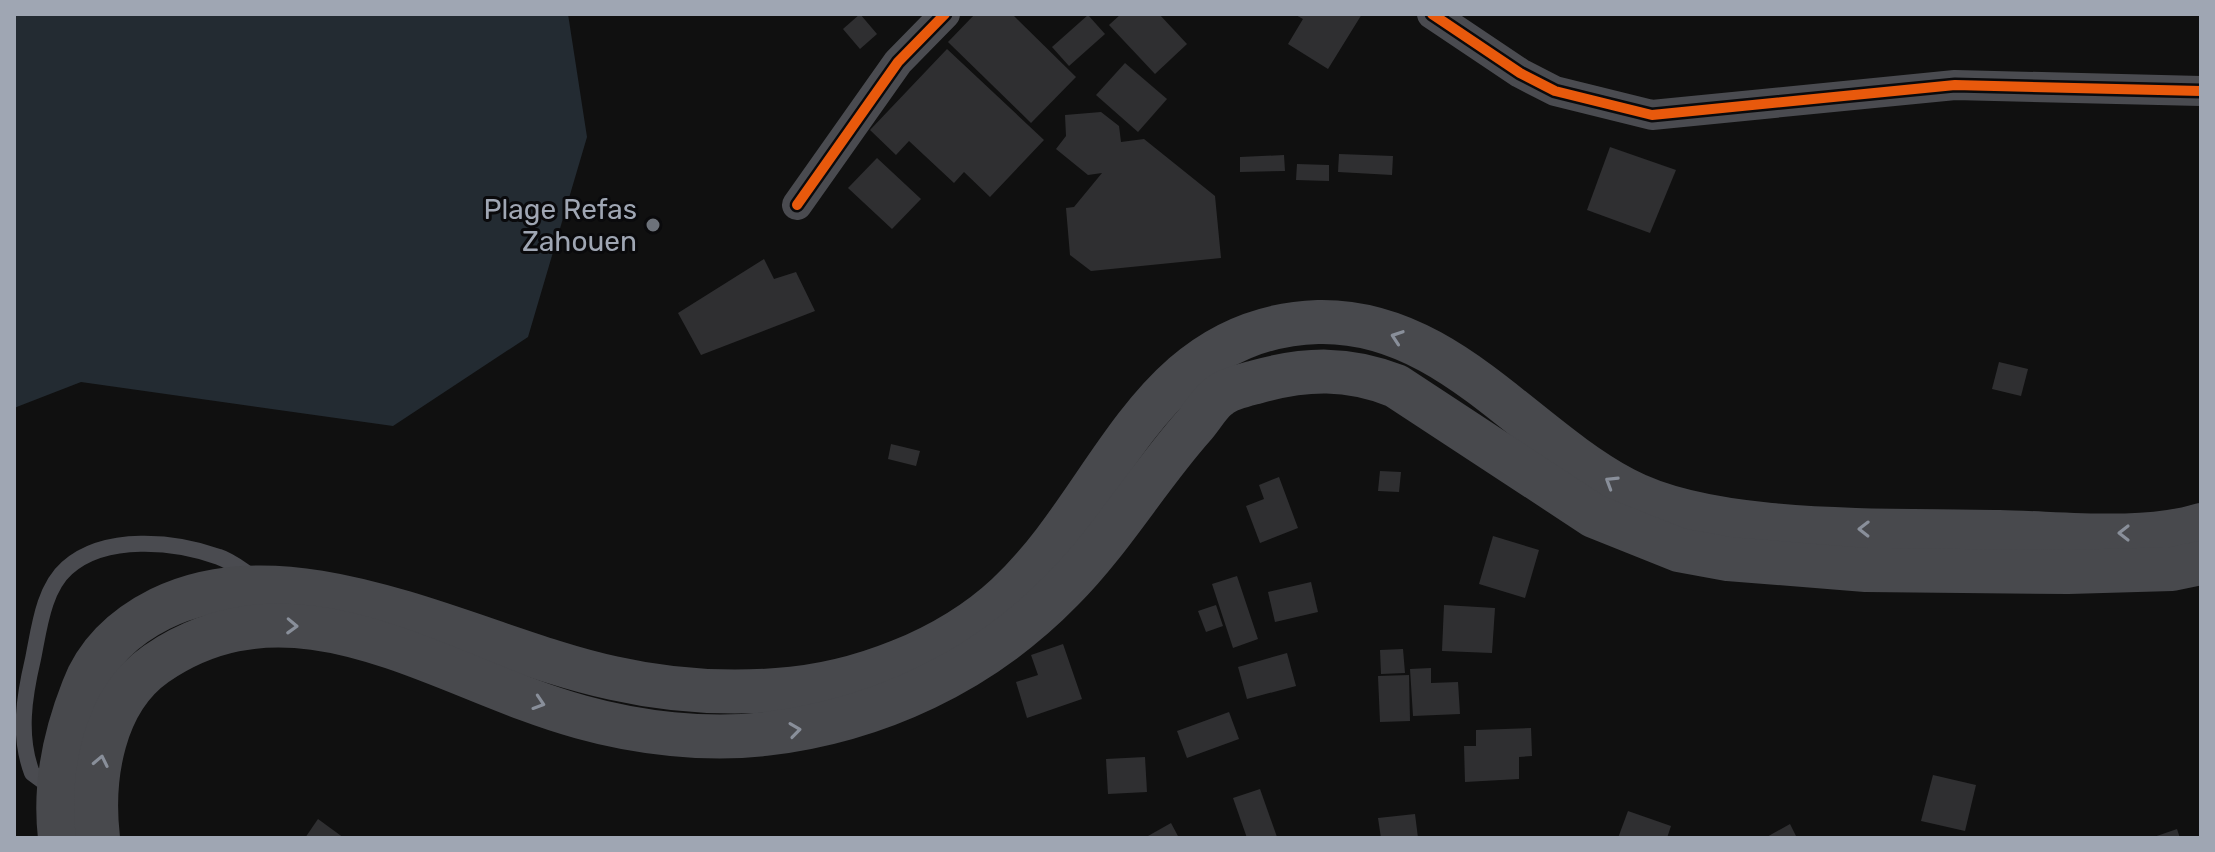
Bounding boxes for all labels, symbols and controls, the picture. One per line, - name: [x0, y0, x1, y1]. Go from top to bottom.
- place label: Plage Refas Zahouen: [483, 193, 637, 258]
- marker: Plage Refas Zahouen: [644, 216, 662, 234]
- one-way arrow: [1391, 330, 1405, 346]
- one-way arrow: [1605, 476, 1620, 491]
- one-way arrow: [1857, 520, 1870, 537]
- one-way arrow: [2117, 524, 2130, 542]
- one-way arrow: [286, 618, 299, 635]
- one-way arrow: [531, 694, 545, 710]
- one-way arrow: [789, 722, 802, 739]
- one-way arrow: [92, 754, 109, 768]

